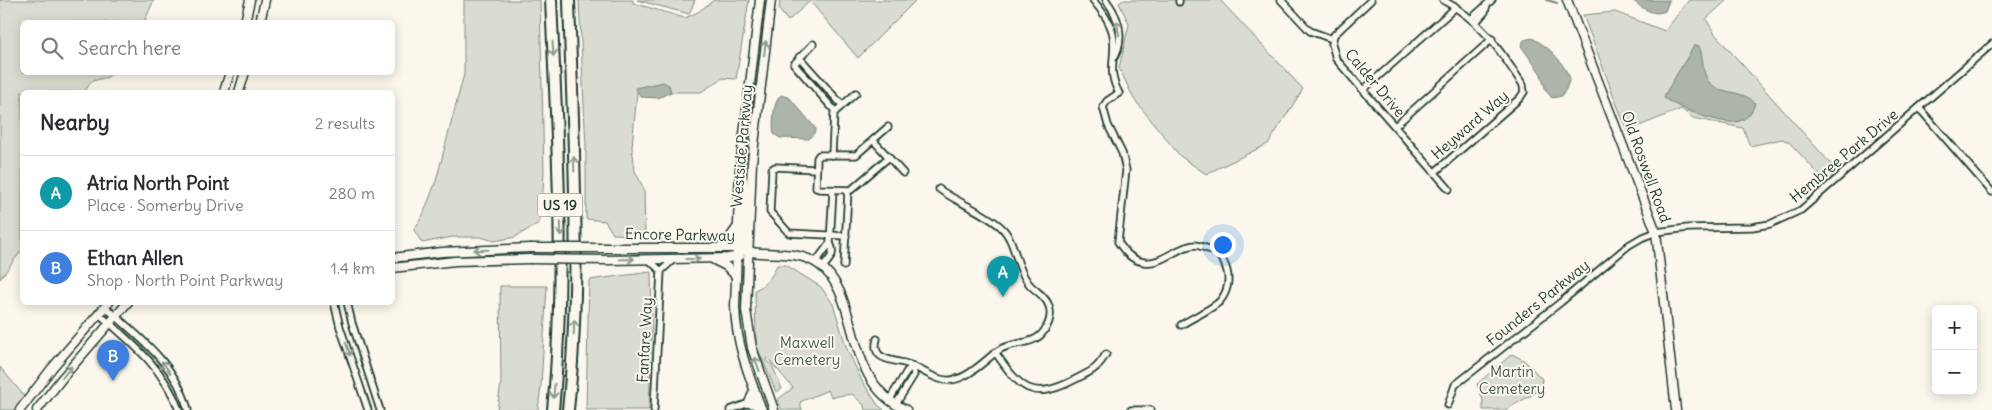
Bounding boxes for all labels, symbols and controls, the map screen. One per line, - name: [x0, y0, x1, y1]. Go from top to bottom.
- search box: [20, 20, 395, 75]
- one-way arrow: [1113, 20, 1123, 36]
- icon: search: [38, 34, 66, 62]
- text: Search here: [78, 36, 181, 60]
- one-way arrow: [548, 40, 558, 56]
- one-way arrow: [761, 40, 771, 56]
- street label: Calder Drive: [1341, 45, 1410, 121]
- street label: Westside Parkway: [727, 84, 756, 208]
- street label: Heyward Way: [1427, 86, 1512, 163]
- street label: Hembree Park Drive: [1786, 105, 1902, 206]
- street label: Old Roswell Road: [1617, 108, 1676, 225]
- text: Nearby: [40, 109, 110, 136]
- text: 2 results: [315, 113, 375, 133]
- one-way arrow: [569, 156, 579, 172]
- text: Atria North Point: [87, 171, 229, 195]
- text: A: [51, 183, 61, 203]
- text: 280 m: [329, 183, 375, 203]
- road number: US 19: [538, 194, 582, 216]
- text: Place · Somerby Drive: [87, 195, 244, 215]
- one-way arrow: [556, 220, 565, 236]
- street label: Encore Parkway: [625, 224, 735, 245]
- your location: [1210, 232, 1236, 258]
- text: Ethan Allen: [87, 246, 184, 270]
- one-way arrow: [473, 246, 489, 255]
- one-way arrow: [684, 254, 701, 264]
- one-way arrow: [619, 255, 635, 264]
- street label: Founders Parkway: [1482, 255, 1593, 350]
- pin: A: [987, 256, 1019, 297]
- text: B: [51, 258, 61, 278]
- text: 1.4 km: [330, 258, 375, 278]
- text: Shop · North Point Parkway: [87, 270, 283, 290]
- street label: Fanfare Way: [633, 297, 656, 383]
- map controls: [1932, 305, 1977, 395]
- button: +: [1932, 305, 1977, 350]
- one-way arrow: [570, 319, 579, 335]
- park label: Maxwell Cemetery: [774, 333, 840, 369]
- pin: B: [97, 340, 129, 381]
- one-way arrow: [344, 341, 353, 357]
- button: −: [1932, 350, 1977, 395]
- one-way arrow: [752, 357, 761, 372]
- one-way arrow: [161, 361, 172, 374]
- park label: Martin Cemetery: [1479, 362, 1545, 398]
- one-way arrow: [62, 365, 73, 378]
- one-way arrow: [550, 383, 559, 399]

